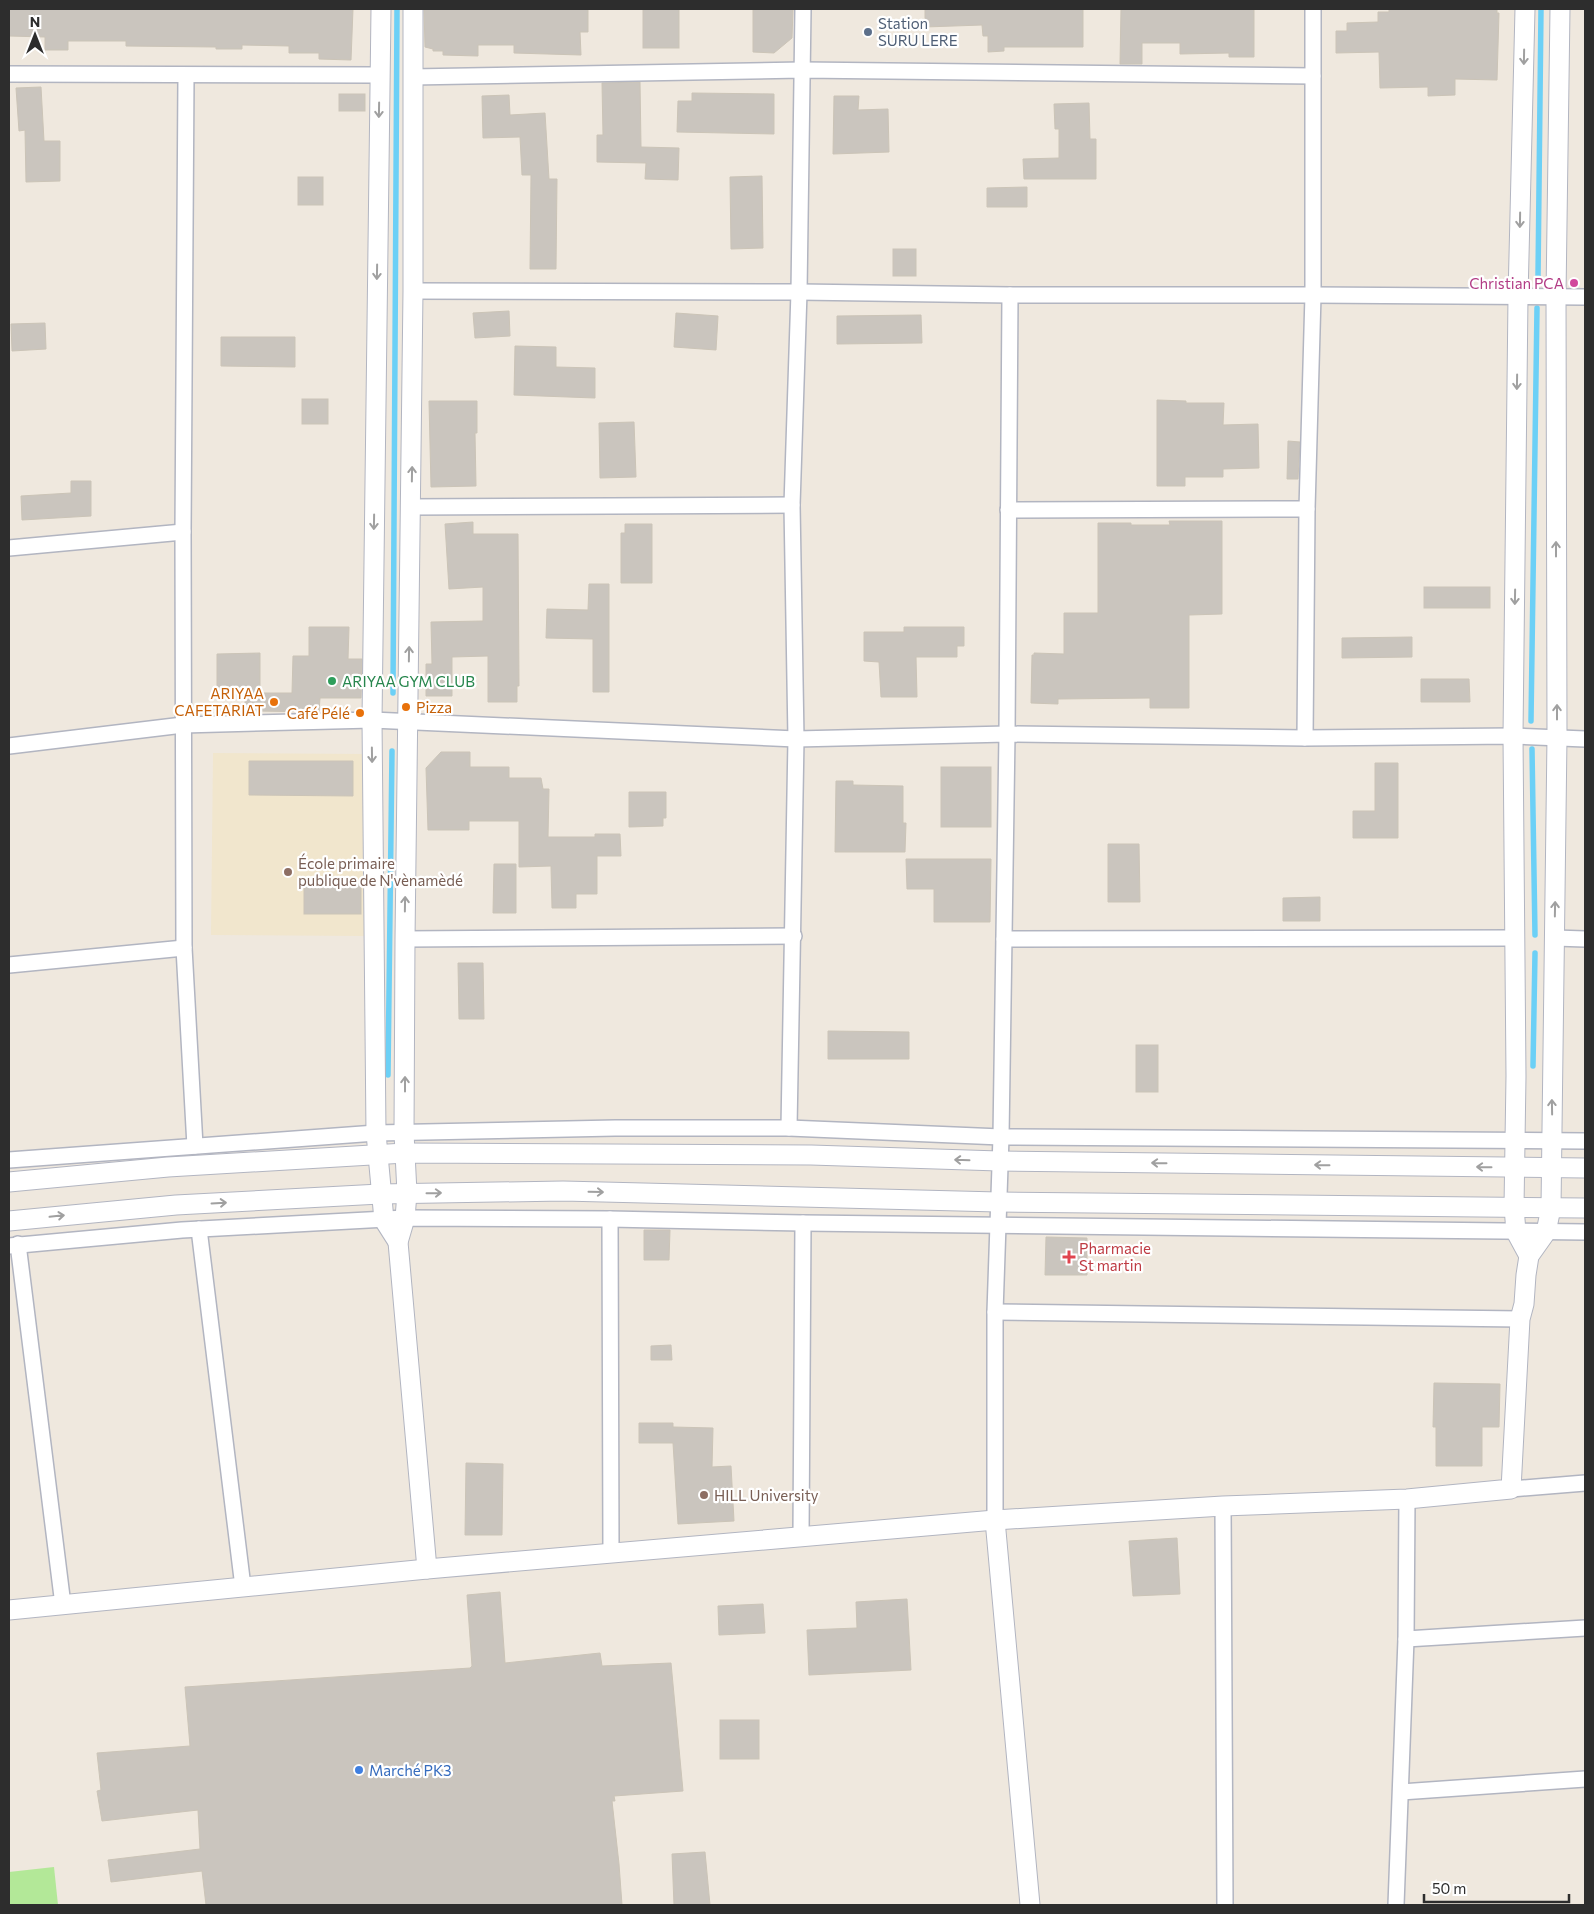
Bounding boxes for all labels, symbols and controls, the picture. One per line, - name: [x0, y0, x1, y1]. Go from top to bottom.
- north arrow: [10, 10, 60, 60]
- text: N: [30, 13, 40, 30]
- place label: Station SURU LERE: [878, 14, 958, 49]
- marker: Station SURU LERE: [862, 26, 874, 38]
- one-way arrow: [1519, 49, 1529, 65]
- one-way arrow: [375, 102, 384, 118]
- one-way arrow: [1515, 212, 1525, 228]
- one-way arrow: [372, 264, 382, 280]
- place label: Christian PCA: [1469, 274, 1564, 292]
- marker: Christian PCA: [1568, 277, 1580, 289]
- one-way arrow: [1512, 374, 1522, 390]
- one-way arrow: [407, 466, 416, 482]
- one-way arrow: [369, 514, 379, 530]
- one-way arrow: [1551, 541, 1561, 558]
- one-way arrow: [1510, 589, 1520, 605]
- one-way arrow: [404, 646, 413, 662]
- place label: ARIYAA GYM CLUB: [342, 672, 475, 690]
- marker: ARIYAA GYM CLUB: [326, 675, 338, 687]
- place label: ARIYAA CAFETARIAT: [174, 684, 264, 719]
- marker: ARIYAA CAFETARIAT: [268, 696, 280, 708]
- place label: Pizza: [416, 698, 452, 716]
- marker: Pizza: [400, 701, 412, 713]
- place label: Café Pélé: [287, 704, 350, 722]
- one-way arrow: [1552, 704, 1562, 720]
- marker: Café Pélé: [354, 707, 366, 719]
- one-way arrow: [367, 746, 377, 763]
- place label: École primaire publique de N'vènamèdé: [298, 853, 463, 889]
- marker: École primaire publique de N'vènamèdé: [282, 866, 294, 878]
- one-way arrow: [401, 896, 410, 912]
- one-way arrow: [1550, 901, 1560, 918]
- one-way arrow: [400, 1076, 410, 1092]
- one-way arrow: [1547, 1099, 1557, 1115]
- one-way arrow: [954, 1155, 970, 1164]
- one-way arrow: [1151, 1158, 1168, 1168]
- one-way arrow: [1314, 1160, 1330, 1170]
- one-way arrow: [1476, 1162, 1492, 1172]
- one-way arrow: [588, 1187, 604, 1196]
- one-way arrow: [426, 1188, 442, 1198]
- one-way arrow: [211, 1198, 227, 1207]
- one-way arrow: [49, 1212, 65, 1221]
- place label: Pharmacie St martin: [1079, 1239, 1151, 1274]
- marker: Pharmacie St martin: [1063, 1251, 1075, 1263]
- place label: HILL University: [714, 1486, 819, 1504]
- marker: HILL University: [698, 1489, 710, 1501]
- place label: Marché PK3: [369, 1761, 452, 1779]
- marker: Marché PK3: [353, 1764, 365, 1776]
- scale bar: [1424, 1872, 1569, 1904]
- text: 50 m: [1432, 1879, 1466, 1897]

